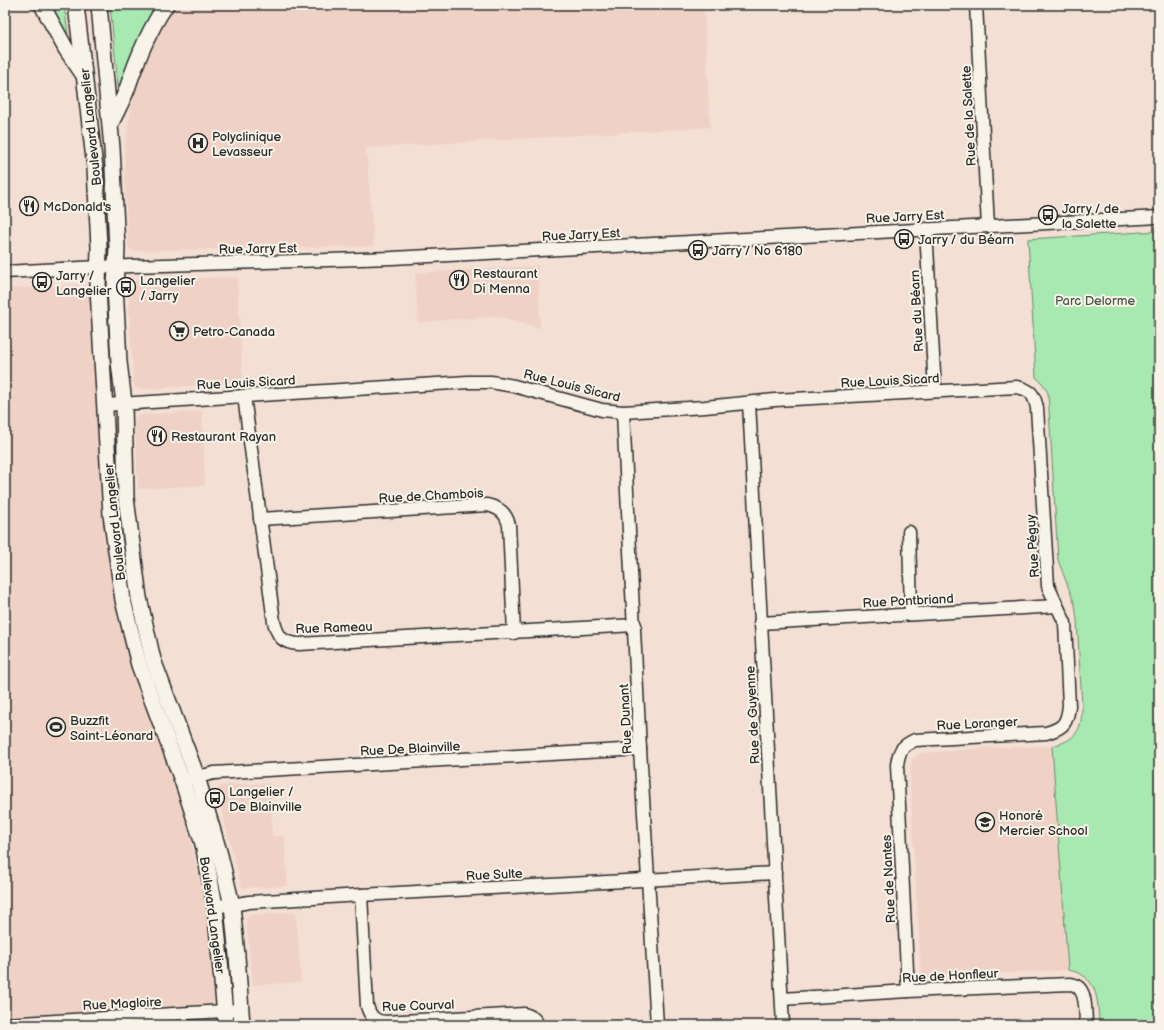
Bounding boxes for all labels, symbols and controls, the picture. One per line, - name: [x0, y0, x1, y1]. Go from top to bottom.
- street label: Rue de la Salette: [958, 65, 980, 167]
- street label: Boulevard Langelier: [77, 67, 105, 186]
- place label: Polyclinique Levasseur: [212, 129, 282, 160]
- hospital icon: Polyclinique Levasseur: [187, 132, 209, 154]
- restaurant icon: McDonald's: [18, 195, 40, 217]
- place label: McDonald's: [43, 199, 112, 215]
- place label: Jarry / de la Salette: [1062, 201, 1119, 232]
- bus stop icon: Jarry / de la Salette: [1037, 204, 1059, 226]
- street label: Rue Jarry Est: [865, 207, 945, 227]
- street label: Rue Jarry Est: [541, 225, 621, 245]
- bus stop icon: Jarry / du Béarn: [893, 228, 915, 250]
- place label: Jarry / du Béarn: [918, 232, 1014, 248]
- bus stop icon: Jarry / No 6180: [687, 239, 709, 261]
- street label: Rue Jarry Est: [219, 240, 297, 258]
- place label: Jarry / No 6180: [712, 243, 803, 259]
- place label: Restaurant Di Menna: [473, 266, 538, 297]
- place label: Jarry / Langelier: [56, 268, 112, 299]
- restaurant icon: Restaurant Di Menna: [448, 269, 470, 291]
- street label: Rue du Béarn: [907, 270, 927, 352]
- bus stop icon: Jarry / Langelier: [31, 271, 53, 293]
- place label: Langelier / Jarry: [140, 273, 196, 304]
- bus stop icon: Langelier / Jarry: [115, 276, 137, 298]
- park label: Parc Delorme: [1055, 293, 1135, 309]
- supermarket icon: Petro-Canada: [168, 320, 190, 342]
- place label: Petro-Canada: [193, 324, 275, 340]
- street label: Rue Louis Sicard: [522, 366, 622, 406]
- street label: Rue Louis Sicard: [840, 370, 940, 392]
- street label: Rue Louis Sicard: [196, 372, 296, 394]
- restaurant icon: Restaurant Rayan: [146, 425, 168, 447]
- place label: Restaurant Rayan: [171, 429, 276, 445]
- street label: Boulevard Langelier: [101, 462, 129, 581]
- street label: Rue de Chambois: [378, 485, 485, 507]
- street label: Rue Péguy: [1023, 513, 1043, 578]
- street label: Rue Pontbriand: [862, 591, 954, 611]
- street label: Rue Rameau: [295, 619, 373, 637]
- street label: Rue de Guyenne: [742, 665, 764, 765]
- street label: Rue Dunant: [616, 683, 636, 755]
- place label: Buzzfit Saint-Léonard: [70, 713, 153, 744]
- street label: Rue Loranger: [936, 714, 1018, 734]
- sports icon: Buzzfit Saint-Léonard: [45, 716, 67, 738]
- street label: Rue De Blainville: [360, 738, 461, 760]
- place label: Langelier / De Blainville: [229, 784, 302, 815]
- bus stop icon: Langelier / De Blainville: [204, 787, 226, 809]
- place label: Honoré Mercier School: [999, 808, 1088, 839]
- school or university icon: Honoré Mercier School: [974, 811, 996, 833]
- street label: Rue de Nantes: [879, 834, 899, 924]
- street label: Boulevard Langelier: [196, 856, 228, 975]
- street label: Rue Sulte: [465, 866, 523, 884]
- street label: Rue de Honfleur: [902, 965, 999, 987]
- street label: Rue Magloire: [82, 994, 162, 1014]
- street label: Rue Courval: [382, 997, 455, 1015]

